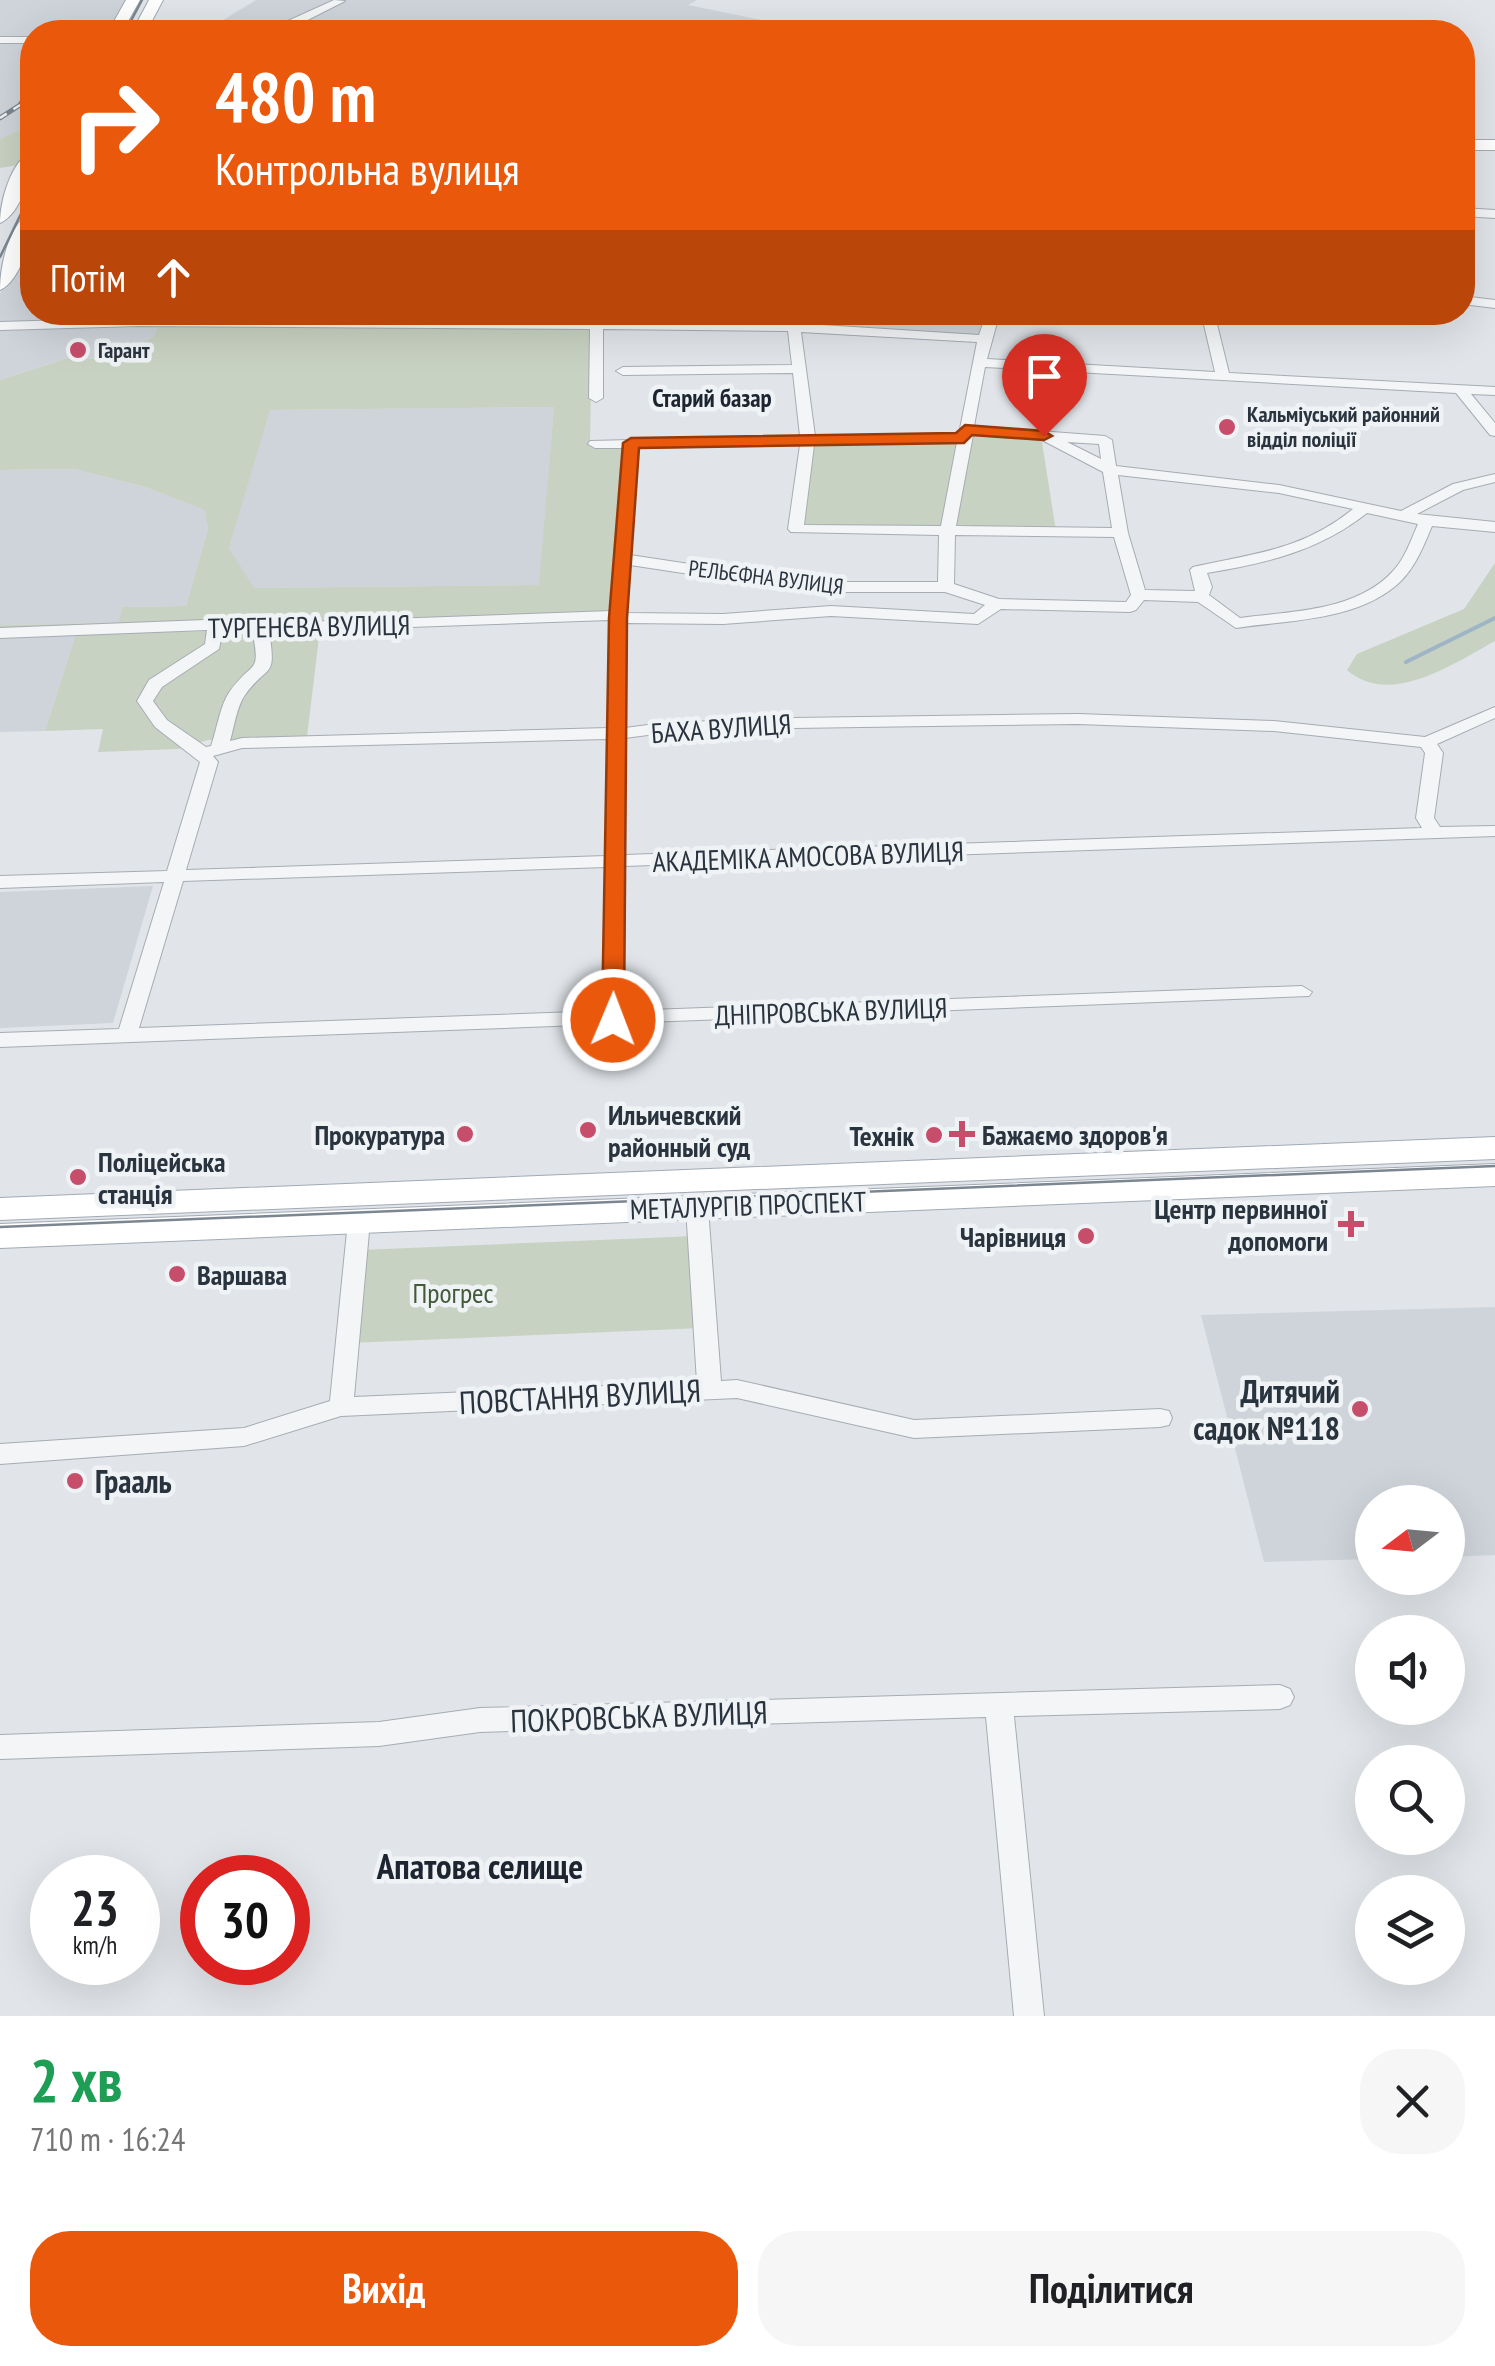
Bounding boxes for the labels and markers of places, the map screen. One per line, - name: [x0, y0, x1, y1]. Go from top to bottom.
- pin: [1002, 334, 1087, 437]
- place label: Гарант: [98, 336, 150, 364]
- marker: Гарант: [67, 339, 89, 361]
- place label: Кальміуський районний відділ поліції: [1247, 400, 1440, 453]
- marker: Кальміуський районний відділ поліції: [1216, 416, 1238, 438]
- place label: Ильичевский районный суд: [608, 1096, 751, 1165]
- place label: Прокуратура: [314, 1116, 445, 1153]
- place label: Бажаємо здоров'я: [982, 1116, 1168, 1153]
- place label: Технік: [849, 1117, 915, 1154]
- marker: Ильичевский районный суд: [577, 1119, 599, 1141]
- marker: Прокуратура: [454, 1123, 476, 1145]
- marker: Бажаємо здоров'я: [951, 1123, 973, 1145]
- marker: Технік: [923, 1124, 945, 1146]
- place label: Поліцейська станція: [98, 1143, 225, 1212]
- marker: Поліцейська станція: [67, 1166, 89, 1188]
- place label: Центр первинної допомоги: [1154, 1190, 1328, 1259]
- marker: Центр первинної допомоги: [1338, 1211, 1364, 1237]
- place label: Чарівниця: [960, 1218, 1066, 1255]
- marker: Чарівниця: [1075, 1225, 1097, 1247]
- place label: Варшава: [197, 1256, 287, 1293]
- marker: Варшава: [166, 1263, 188, 1285]
- place label: Дитячий садок №118: [1193, 1370, 1340, 1449]
- marker: Дитячий садок №118: [1349, 1398, 1371, 1420]
- place label: Грааль: [95, 1460, 172, 1502]
- marker: Грааль: [64, 1470, 86, 1492]

